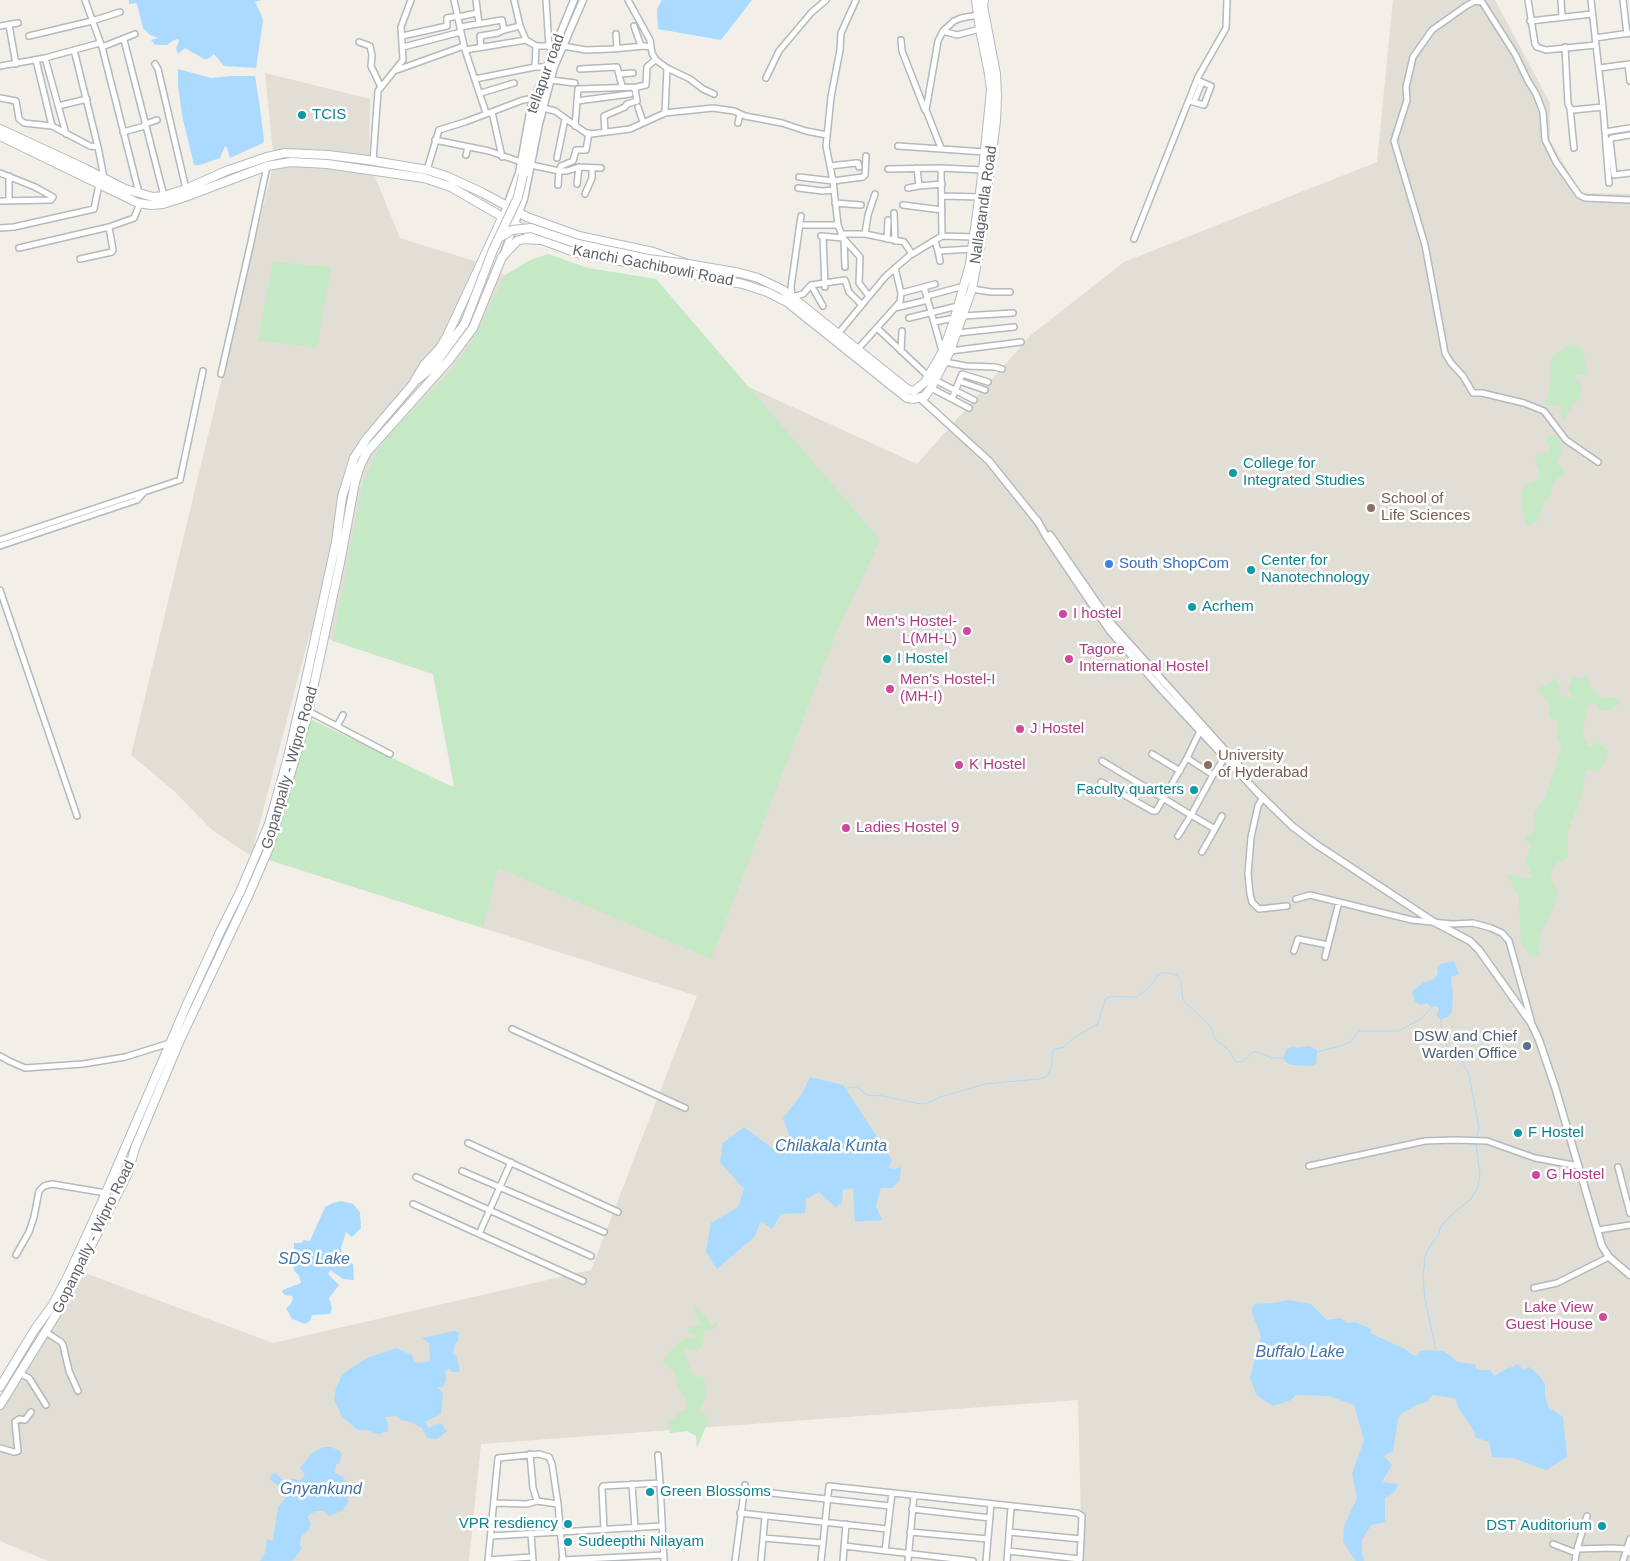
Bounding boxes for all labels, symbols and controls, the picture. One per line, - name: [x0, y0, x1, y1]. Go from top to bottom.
- street label: tellapur road: [523, 32, 569, 116]
- place label: TCIS: [312, 106, 346, 124]
- marker: TCIS: [296, 109, 308, 121]
- street label: Nallagandla Road: [967, 145, 1001, 265]
- street label: Kanchi Gachibowli Road: [571, 242, 735, 290]
- place label: College for Integrated Studies: [1243, 455, 1365, 490]
- marker: College for Integrated Studies: [1227, 467, 1239, 479]
- place label: School of Life Sciences: [1381, 490, 1470, 525]
- marker: School of Life Sciences: [1365, 502, 1377, 514]
- place label: Center for Nanotechnology: [1261, 552, 1369, 587]
- place label: South ShopCom: [1119, 555, 1229, 573]
- marker: South ShopCom: [1103, 558, 1115, 570]
- marker: Center for Nanotechnology: [1245, 564, 1257, 576]
- place label: Acrhem: [1202, 598, 1254, 616]
- marker: Acrhem: [1186, 601, 1198, 613]
- place label: I hostel: [1073, 605, 1121, 623]
- marker: I hostel: [1057, 608, 1069, 620]
- place label: Men's Hostel- L(MH-L): [866, 613, 957, 648]
- marker: Men's Hostel- L(MH-L): [961, 625, 973, 637]
- place label: Tagore International Hostel: [1079, 641, 1208, 676]
- place label: I Hostel: [897, 650, 948, 668]
- marker: I Hostel: [881, 653, 893, 665]
- marker: Tagore International Hostel: [1063, 653, 1075, 665]
- place label: Men's Hostel-I (MH-I): [900, 671, 995, 706]
- marker: Men's Hostel-I (MH-I): [884, 683, 896, 695]
- street label: Gopanpally - Wipro Road: [258, 685, 322, 851]
- place label: J Hostel: [1030, 720, 1084, 738]
- marker: J Hostel: [1014, 723, 1026, 735]
- place label: University of Hyderabad: [1218, 747, 1308, 782]
- place label: K Hostel: [969, 756, 1026, 774]
- marker: K Hostel: [953, 759, 965, 771]
- marker: University of Hyderabad: [1202, 759, 1214, 771]
- place label: Faculty quarters: [1076, 781, 1184, 799]
- marker: Faculty quarters: [1188, 784, 1200, 796]
- place label: Ladies Hostel 9: [856, 819, 959, 837]
- marker: Ladies Hostel 9: [840, 822, 852, 834]
- place label: DSW and Chief Warden Office: [1414, 1028, 1517, 1063]
- marker: DSW and Chief Warden Office: [1521, 1040, 1533, 1052]
- place label: F Hostel: [1528, 1124, 1584, 1142]
- marker: F Hostel: [1512, 1127, 1524, 1139]
- water label: Chilakala Kunta: [775, 1137, 887, 1157]
- street label: Gopanpally - Wipro Road: [49, 1157, 139, 1317]
- place label: G Hostel: [1546, 1166, 1604, 1184]
- marker: G Hostel: [1530, 1169, 1542, 1181]
- water label: SDS Lake: [278, 1250, 350, 1270]
- place label: Lake View Guest House: [1505, 1299, 1593, 1334]
- marker: Lake View Guest House: [1597, 1311, 1609, 1323]
- water label: Buffalo Lake: [1256, 1343, 1344, 1363]
- water label: Gnyankund: [280, 1480, 362, 1500]
- place label: Green Blossoms: [660, 1483, 771, 1501]
- marker: Green Blossoms: [644, 1486, 656, 1498]
- place label: VPR resdiency: [459, 1515, 558, 1533]
- place label: DST Auditorium: [1486, 1517, 1592, 1535]
- marker: VPR resdiency: [562, 1518, 574, 1530]
- marker: DST Auditorium: [1596, 1520, 1608, 1532]
- place label: Sudeepthi Nilayam: [578, 1533, 704, 1551]
- marker: Sudeepthi Nilayam: [562, 1536, 574, 1548]

